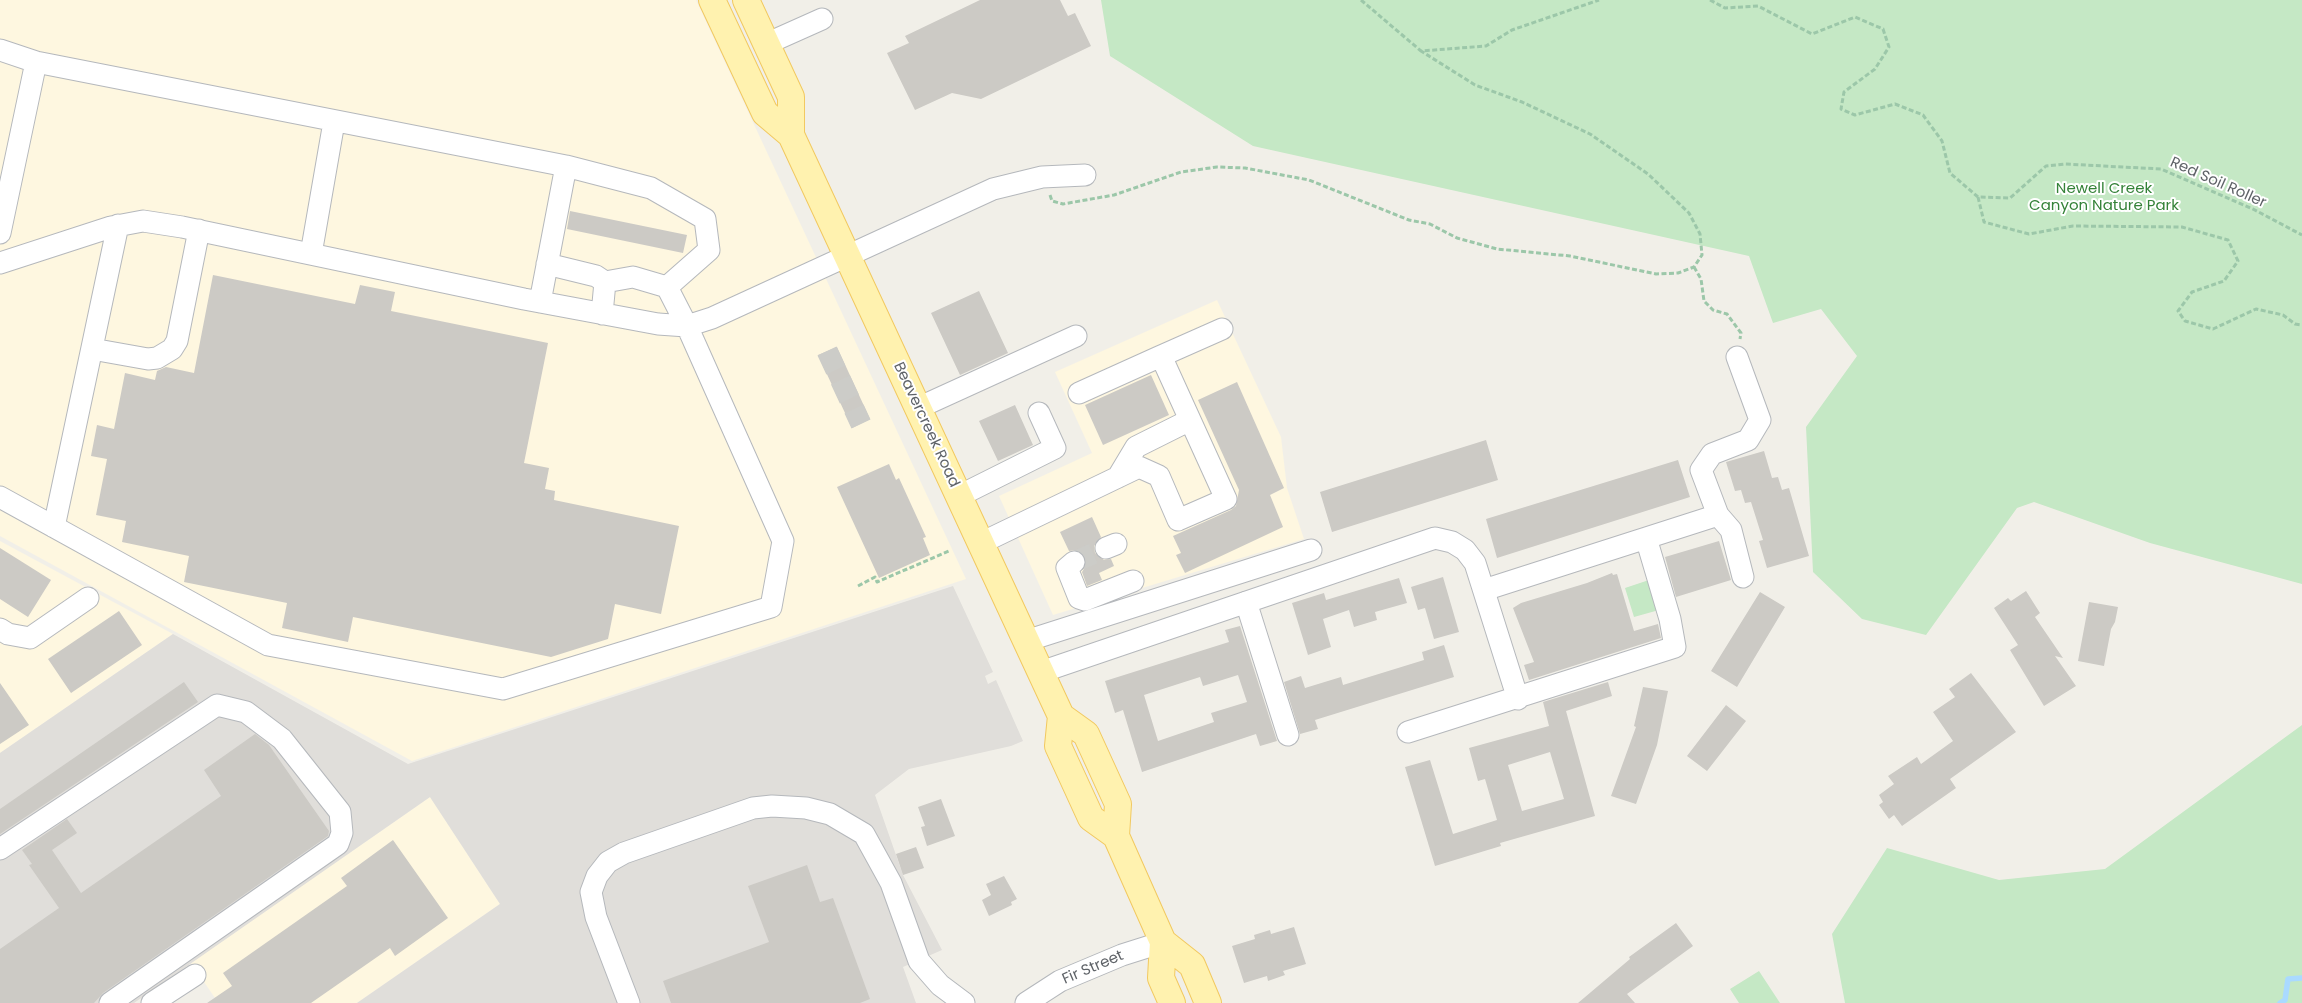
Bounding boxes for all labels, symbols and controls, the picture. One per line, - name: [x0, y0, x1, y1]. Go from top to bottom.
- street label: Red Soil Roller: [2167, 154, 2269, 212]
- park label: Newell Creek Canyon Nature Park: [2029, 180, 2179, 215]
- street label: Beavercreek Road: [889, 360, 963, 490]
- street label: Fir Street: [1060, 947, 1126, 989]

